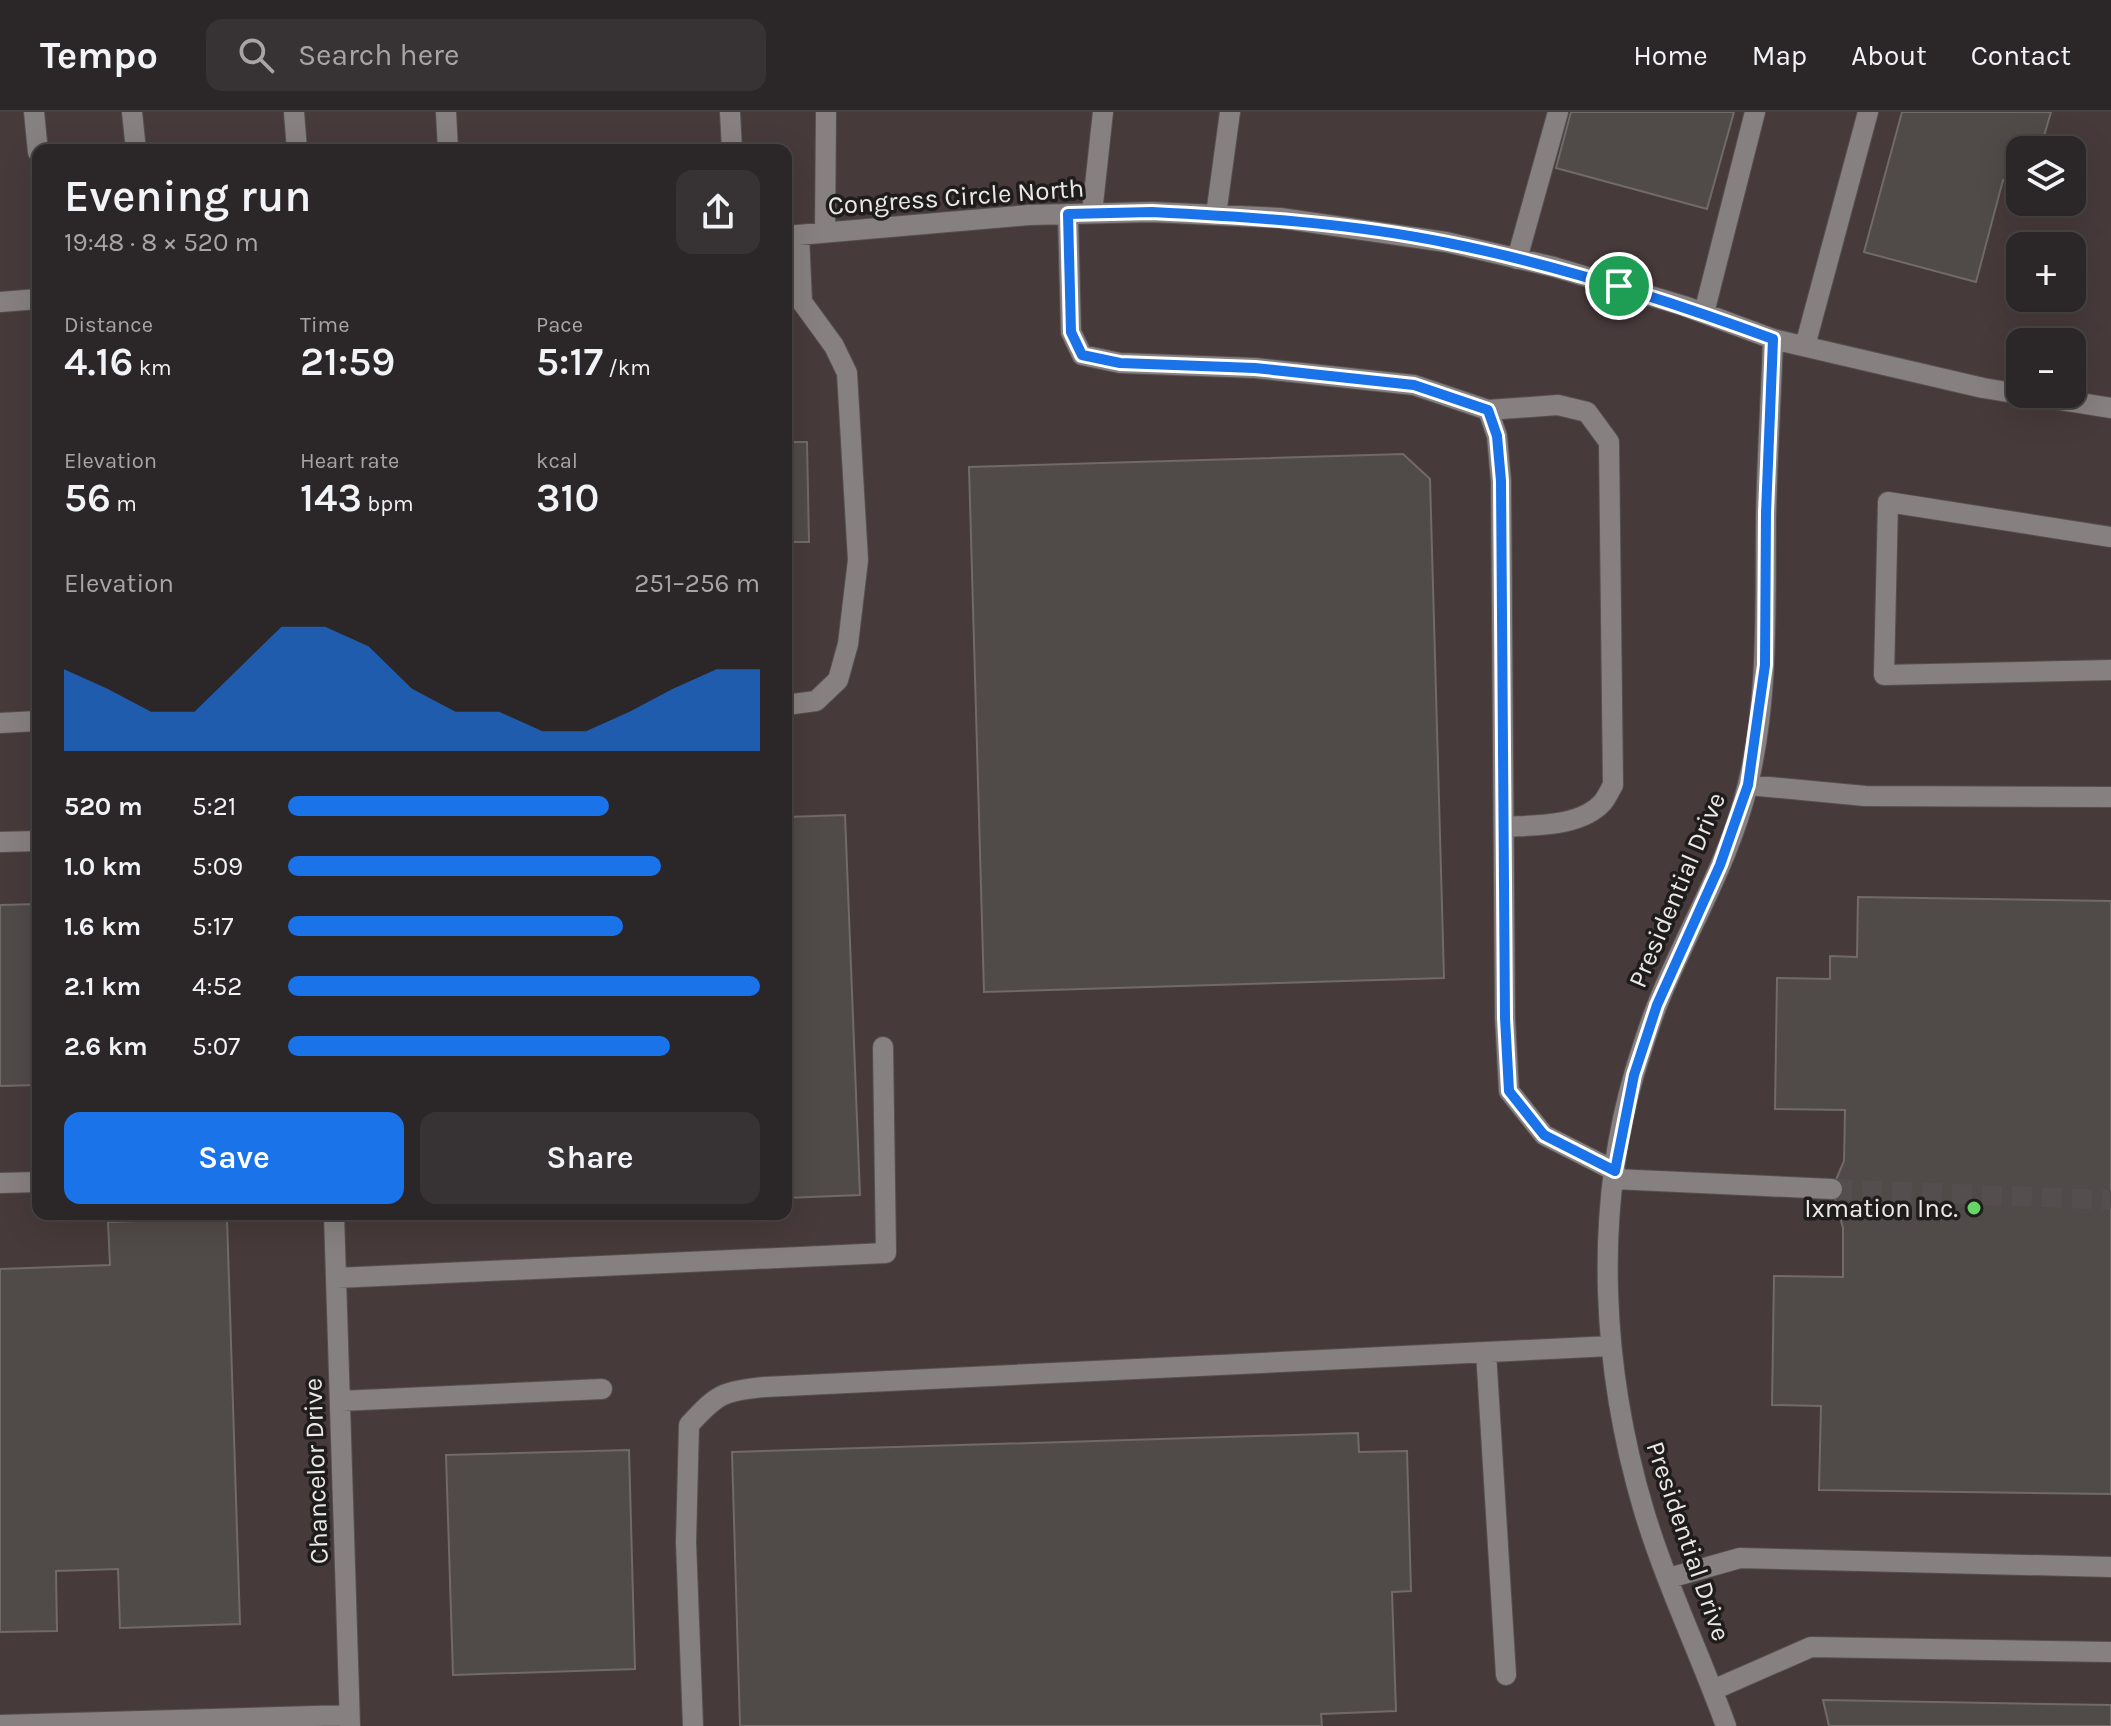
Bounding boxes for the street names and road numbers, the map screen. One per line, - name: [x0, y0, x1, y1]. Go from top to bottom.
- street label: Congress Circle North: [827, 173, 1085, 221]
- street label: Presidential Drive: [1622, 788, 1732, 992]
- street label: Chancelor Drive: [297, 1377, 335, 1565]
- street label: Presidential Drive: [1639, 1437, 1737, 1645]

